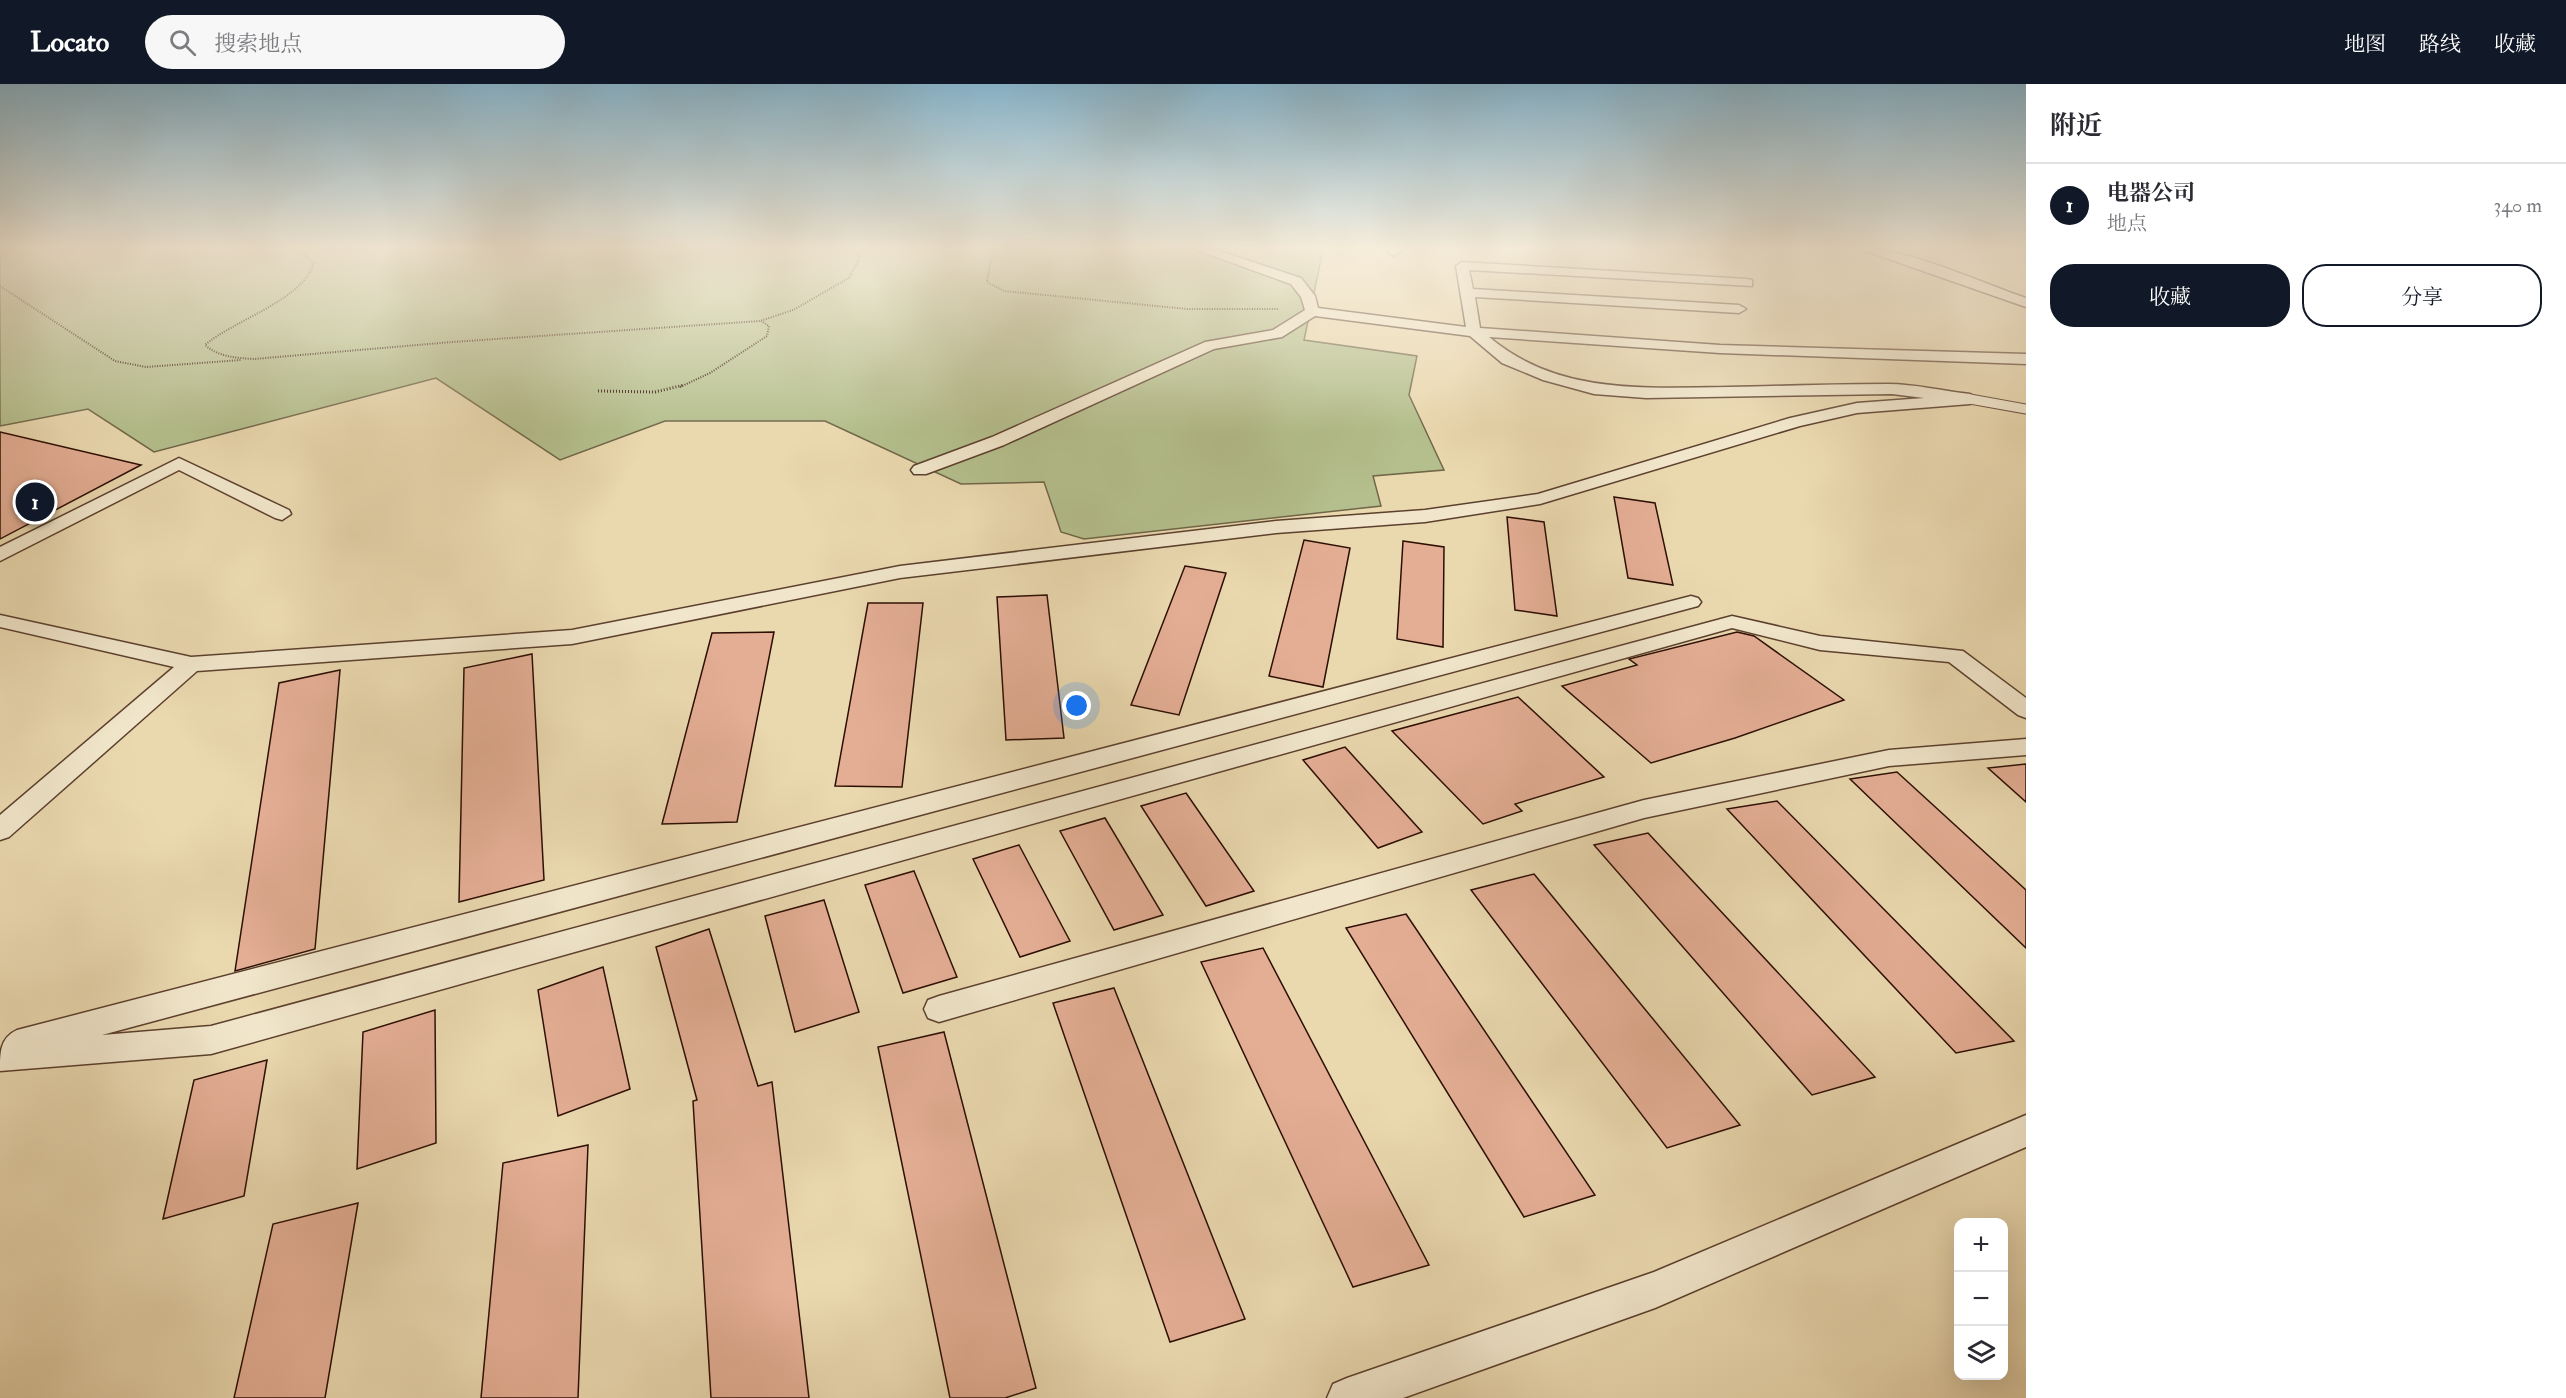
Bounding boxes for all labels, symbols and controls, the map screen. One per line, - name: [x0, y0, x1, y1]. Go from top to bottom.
- search box: [145, 15, 565, 69]
- text: Locato: [30, 25, 109, 60]
- icon: search: [166, 26, 199, 59]
- text: 搜索地点: [214, 30, 302, 58]
- text: 地图: [2344, 31, 2386, 58]
- text: 路线: [2419, 31, 2461, 58]
- text: 收藏: [2494, 31, 2536, 58]
- text: 附近: [2050, 110, 2102, 142]
- text: 电器公司: [2107, 179, 2195, 207]
- text: 1: [2066, 193, 2073, 218]
- text: 340 m: [2494, 193, 2542, 218]
- text: 地点: [2107, 211, 2147, 236]
- button: 收藏: [2050, 264, 2290, 327]
- button: 分享: [2302, 264, 2542, 327]
- pin: 1: [15, 480, 54, 524]
- your location: [1062, 691, 1091, 720]
- map controls: [1954, 1218, 2008, 1380]
- button: +: [1954, 1218, 2008, 1272]
- button: −: [1954, 1272, 2008, 1326]
- button: layers: [1954, 1326, 2008, 1380]

